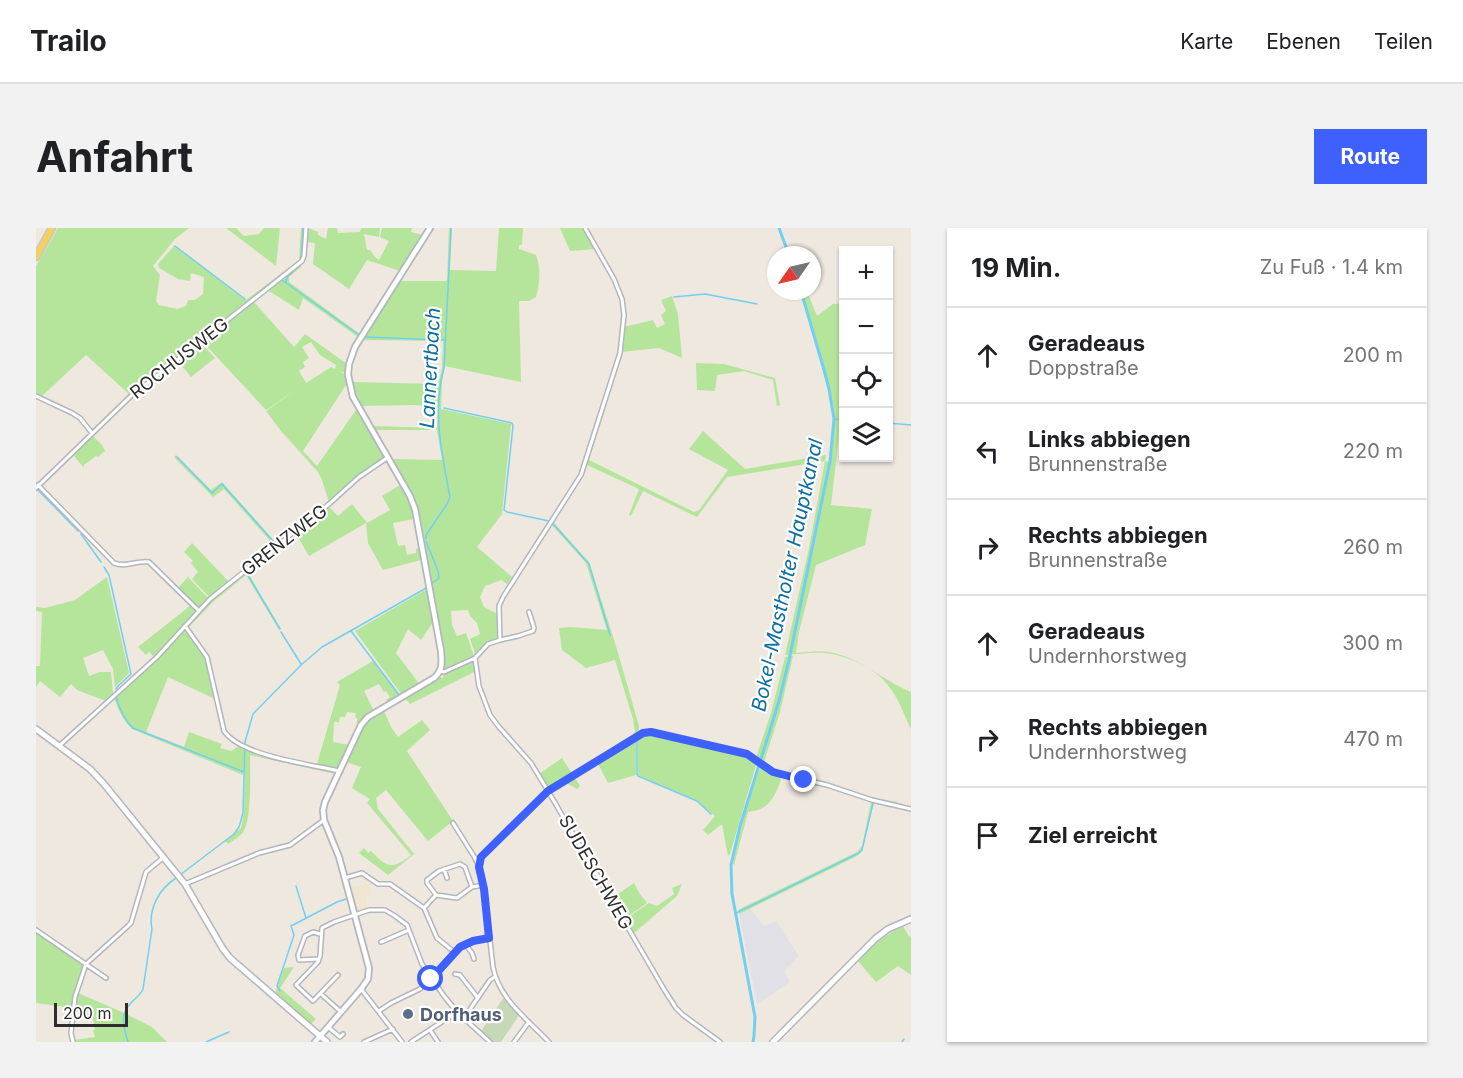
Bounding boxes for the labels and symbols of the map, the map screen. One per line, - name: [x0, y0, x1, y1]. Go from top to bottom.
- north arrow: [767, 246, 821, 300]
- water label: Lannertbach: [415, 307, 445, 429]
- street label: ROCHUSWEG: [126, 313, 232, 403]
- water label: Bokel-Mastholter Hauptkanal: [746, 436, 828, 714]
- street label: GRENZWEG: [237, 500, 331, 580]
- route end: [790, 766, 816, 792]
- street label: SUDESCHWEG: [555, 811, 637, 933]
- route start: [417, 965, 443, 991]
- scale bar: [54, 1000, 128, 1028]
- place label: Dorfhaus: [420, 1004, 502, 1025]
- marker: Dorfhaus: [401, 1007, 415, 1021]

